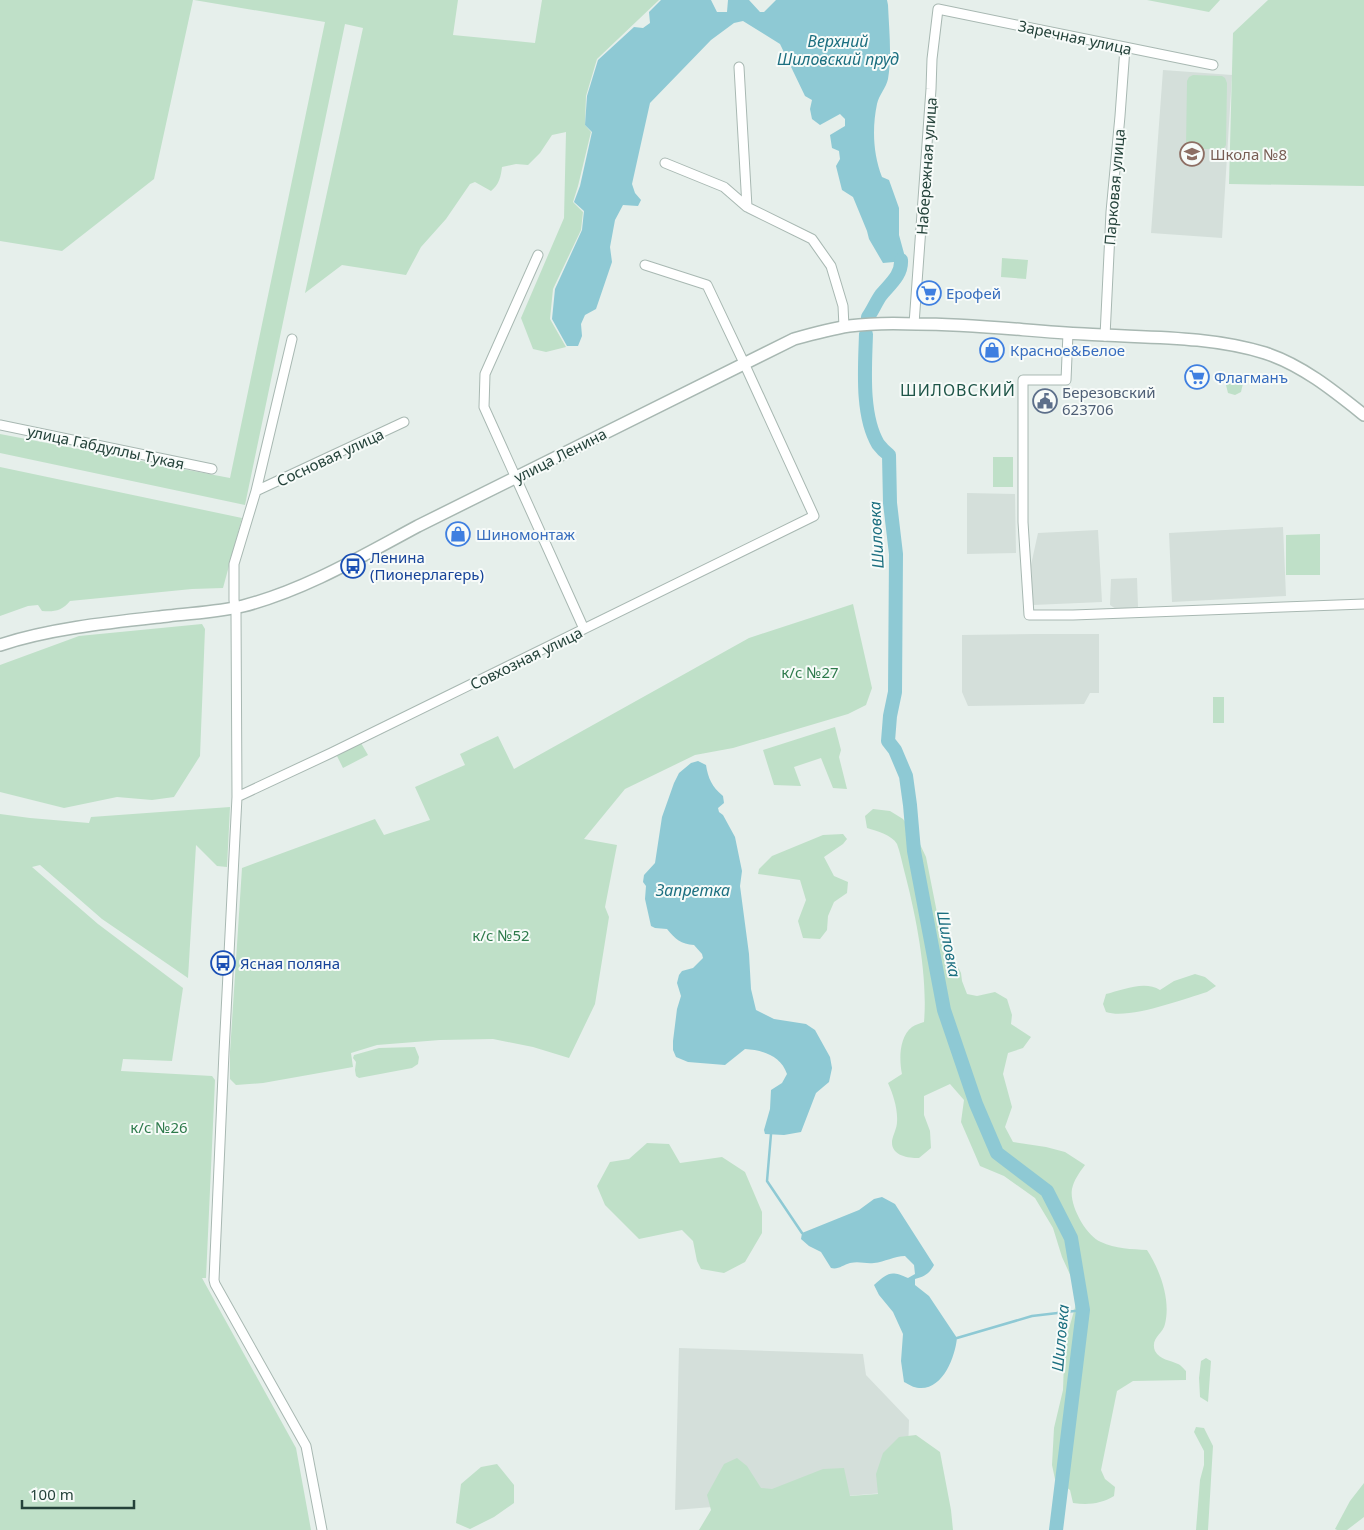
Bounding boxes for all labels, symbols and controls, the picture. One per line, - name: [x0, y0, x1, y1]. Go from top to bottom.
- street label: Заречная улица: [1016, 15, 1134, 59]
- water label: Верхний Шиловский пруд: [777, 30, 899, 70]
- street label: Набережная улица: [911, 97, 941, 235]
- street label: Парковая улица: [1099, 128, 1129, 246]
- school or university icon: Школа №8: [1179, 141, 1205, 167]
- place label: Школа №8: [1210, 144, 1287, 164]
- supermarket icon: Ерофей: [916, 280, 942, 306]
- place label: Ерофей: [946, 283, 1001, 303]
- shop icon: Красное&Белое: [979, 337, 1005, 363]
- place label: Красное&Белое: [1010, 340, 1125, 360]
- supermarket icon: Флагманъ: [1184, 364, 1210, 390]
- place label: Флагманъ: [1214, 367, 1288, 387]
- district label: ШИЛОВСКИЙ: [900, 379, 1016, 401]
- place label: Березовский 623706: [1062, 382, 1156, 419]
- public building icon: Березовский 623706: [1032, 388, 1058, 414]
- street label: улица Габдуллы Тукая: [26, 421, 186, 473]
- street label: Сосновая улица: [273, 423, 387, 491]
- street label: улица Ленина: [510, 423, 610, 487]
- water label: Шиловка: [863, 501, 889, 569]
- shop icon: Шиномонтаж: [445, 521, 471, 547]
- place label: Шиномонтаж: [476, 524, 576, 544]
- place label: Ленина (Пионерлагерь): [370, 547, 484, 584]
- bus stop icon: Ленина (Пионерлагерь): [340, 553, 366, 579]
- street label: Совхозная улица: [466, 622, 586, 694]
- park label: к/с №27: [781, 662, 839, 682]
- water label: Запретка: [655, 879, 730, 901]
- water label: Шиловка: [932, 909, 966, 979]
- park label: к/с №52: [472, 925, 530, 945]
- bus stop icon: Ясная поляна: [210, 950, 236, 976]
- place label: Ясная поляна: [240, 953, 340, 973]
- park label: к/с №26: [130, 1117, 188, 1137]
- water label: Шиловка: [1046, 1303, 1074, 1373]
- scale bar: [22, 1478, 135, 1510]
- text: 100 m: [30, 1484, 74, 1504]

